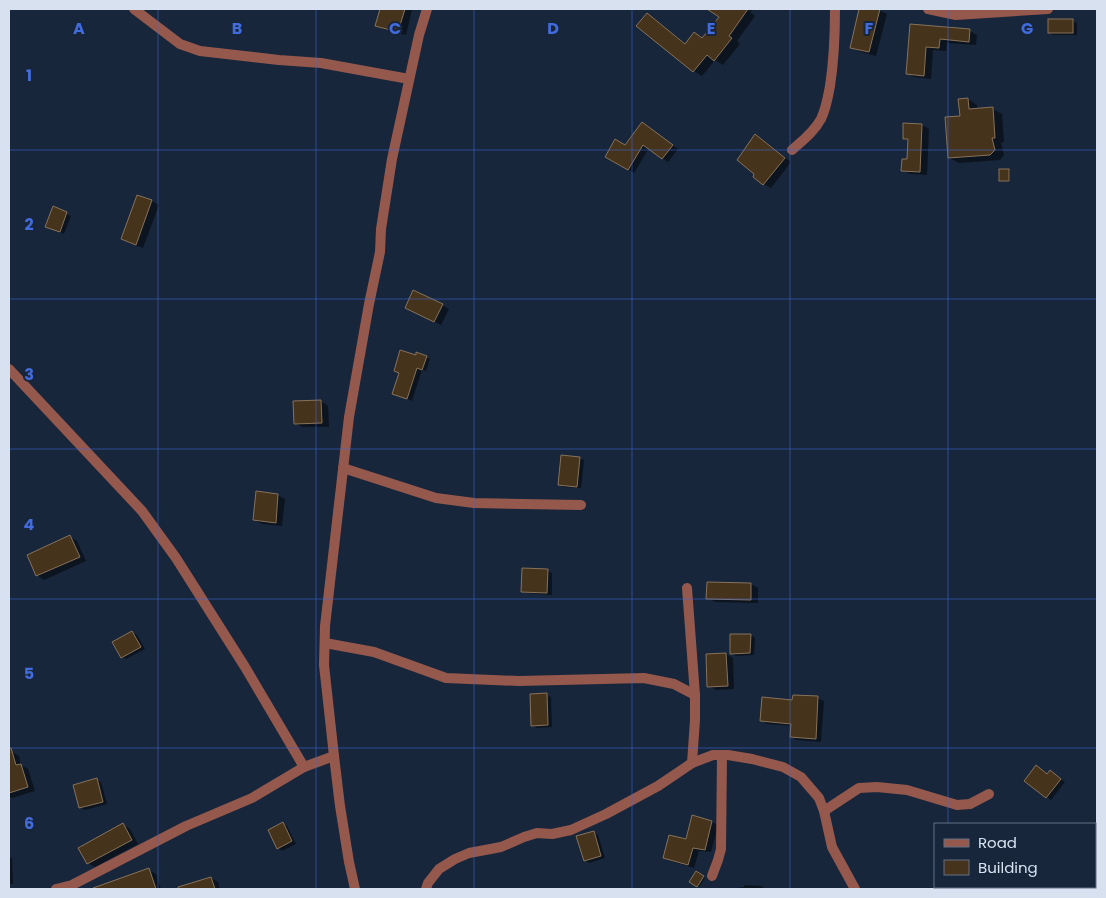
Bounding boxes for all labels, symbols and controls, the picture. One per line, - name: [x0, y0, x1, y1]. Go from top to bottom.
- text: A: [73, 17, 85, 40]
- text: B: [232, 17, 242, 40]
- text: C: [389, 17, 401, 40]
- text: D: [547, 17, 559, 40]
- text: E: [707, 17, 715, 40]
- text: F: [865, 17, 874, 40]
- text: G: [1021, 17, 1033, 40]
- text: 1: [26, 64, 32, 87]
- text: 2: [24, 213, 34, 236]
- text: 3: [24, 363, 34, 386]
- text: 4: [24, 513, 35, 536]
- text: 5: [24, 662, 34, 685]
- text: 6: [24, 812, 34, 835]
- legend: [934, 823, 1096, 888]
- text: Road: [978, 832, 1017, 853]
- text: Building: [978, 857, 1038, 878]

